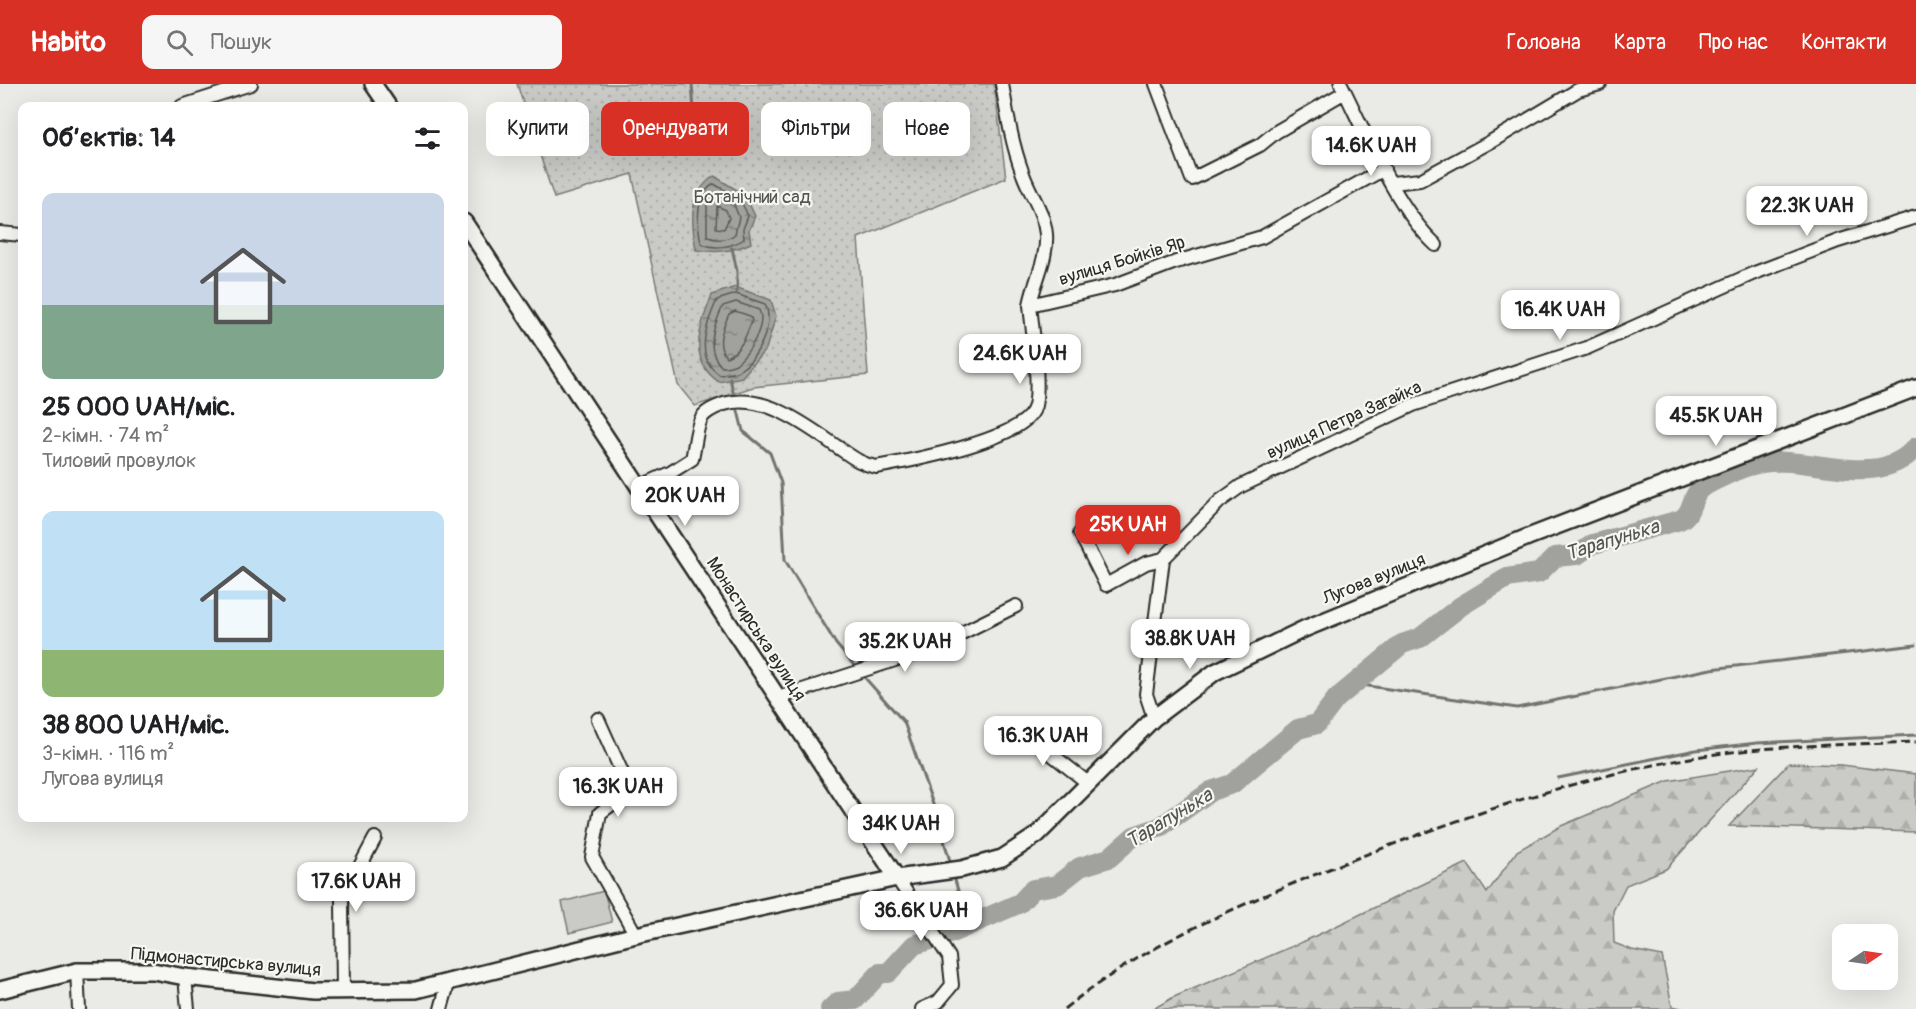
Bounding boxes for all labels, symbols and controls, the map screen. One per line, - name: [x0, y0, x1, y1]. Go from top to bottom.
- search box: [142, 15, 562, 69]
- text: Habito: [30, 25, 106, 60]
- icon: search: [163, 26, 196, 59]
- text: Пошук: [211, 28, 272, 56]
- text: Головна: [1507, 29, 1581, 56]
- text: Карта: [1614, 29, 1666, 56]
- text: Про нас: [1699, 29, 1768, 56]
- text: Контакти: [1801, 29, 1886, 56]
- chip: Купити: [486, 102, 589, 156]
- chip: Орендувати: [601, 102, 749, 156]
- chip: Фільтри: [761, 102, 871, 156]
- chip: Нове: [883, 102, 970, 156]
- text: Об’єктів: 14: [42, 122, 175, 154]
- icon: filters: [411, 122, 444, 155]
- pin: 14.6K UAH: [1302, 126, 1440, 177]
- text: 14.6K UAH: [1326, 133, 1416, 158]
- park label: Ботанічний сад: [694, 186, 811, 209]
- pin: 22.3K UAH: [1738, 186, 1876, 237]
- text: 22.3K UAH: [1760, 193, 1854, 218]
- street label: вулиця Бойків Яр: [1056, 231, 1188, 291]
- icon: home: [189, 232, 297, 340]
- pin: 16.4K UAH: [1491, 290, 1629, 341]
- text: 16.4K UAH: [1515, 297, 1605, 322]
- pin: 24.6K UAH: [951, 334, 1089, 385]
- text: 24.6K UAH: [973, 341, 1067, 366]
- street label: вулиця Петра Загайка: [1263, 376, 1425, 464]
- text: 25 000 UAH/міс.: [42, 391, 236, 423]
- pin: 45.5K UAH: [1647, 396, 1785, 447]
- text: 45.5K UAH: [1670, 403, 1762, 428]
- text: 2-кімн. · 74 m²: [42, 423, 169, 448]
- text: Тиловий провулок: [42, 448, 196, 473]
- pin: 20K UAH: [630, 476, 740, 527]
- text: 20K UAH: [645, 483, 725, 508]
- pin: 25K UAH: [1073, 505, 1183, 556]
- text: 25K UAH: [1089, 512, 1167, 537]
- water label: Тарапунька: [1562, 513, 1663, 566]
- street label: Лугова вулиця: [1318, 548, 1429, 610]
- icon: home: [189, 550, 297, 658]
- street label: Монастирська вулиця: [701, 553, 811, 705]
- pin: 38.8K UAH: [1121, 619, 1259, 670]
- pin: 35.2K UAH: [836, 622, 974, 673]
- text: 38.8K UAH: [1145, 626, 1235, 651]
- text: 35.2K UAH: [859, 629, 951, 654]
- text: 38 800 UAH/міс.: [42, 709, 230, 741]
- pin: 16.3K UAH: [974, 716, 1112, 767]
- text: 16.3K UAH: [998, 723, 1088, 748]
- text: 3-кімн. · 116 m²: [42, 741, 174, 766]
- text: Лугова вулиця: [42, 766, 163, 791]
- pin: 16.3K UAH: [549, 767, 687, 818]
- text: 16.3K UAH: [573, 774, 663, 799]
- water label: Тарапунька: [1121, 782, 1218, 854]
- pin: 34K UAH: [846, 804, 956, 855]
- text: 34K UAH: [862, 811, 940, 836]
- pin: 17.6K UAH: [287, 862, 425, 913]
- text: 17.6K UAH: [311, 869, 401, 894]
- pin: 36.6K UAH: [852, 891, 990, 942]
- text: 36.6K UAH: [874, 898, 968, 923]
- north arrow: [1832, 924, 1898, 990]
- map controls: [1832, 924, 1898, 990]
- street label: Підмонастирська вулиця: [130, 942, 322, 982]

